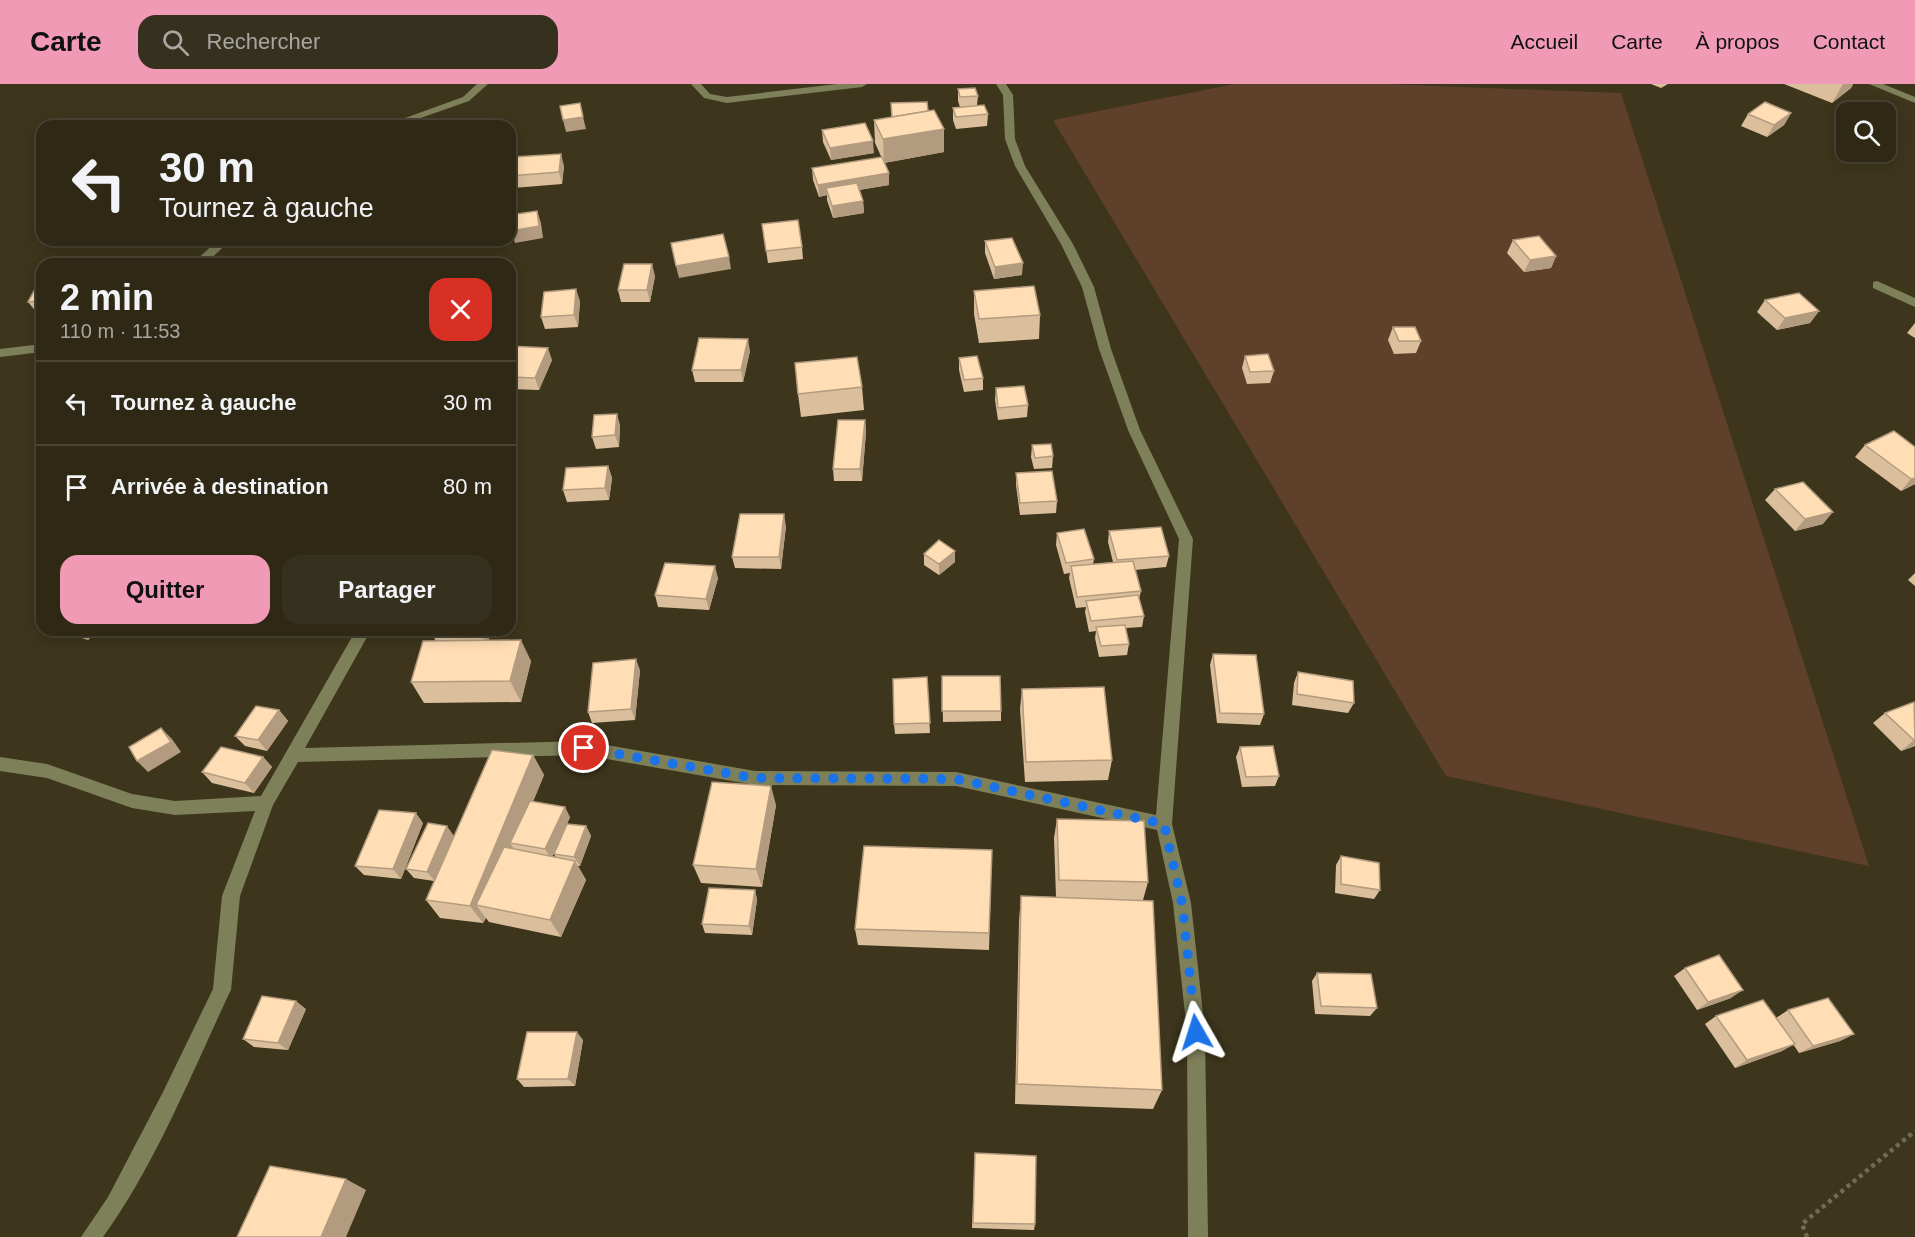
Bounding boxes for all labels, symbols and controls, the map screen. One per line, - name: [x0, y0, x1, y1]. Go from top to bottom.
- search box: [138, 15, 558, 69]
- text: Carte: [30, 26, 102, 57]
- icon: search: [159, 26, 192, 59]
- text: Rechercher: [207, 29, 320, 54]
- text: Accueil: [1511, 30, 1578, 53]
- text: Carte: [1611, 30, 1663, 53]
- text: À propos: [1696, 30, 1780, 53]
- text: Contact: [1813, 30, 1885, 53]
- map controls: [1836, 102, 1896, 162]
- button: search: [1836, 102, 1896, 162]
- icon: left: [60, 144, 138, 222]
- text: 30 m: [159, 144, 255, 191]
- text: Tournez à gauche: [159, 193, 374, 223]
- text: 2 min: [60, 277, 154, 318]
- button: close: [429, 278, 492, 341]
- text: 110 m · 11:53: [60, 320, 180, 342]
- icon: left: [60, 387, 93, 420]
- text: Tournez à gauche: [111, 390, 296, 415]
- text: 30 m: [443, 390, 492, 415]
- icon: arrive: [60, 471, 93, 504]
- text: Arrivée à destination: [111, 474, 329, 499]
- text: 80 m: [443, 474, 492, 499]
- button: Quitter: [60, 555, 270, 624]
- button: Partager: [282, 555, 492, 624]
- pin: [558, 722, 609, 773]
- icon: arrive: [567, 731, 600, 764]
- position arrow: [1164, 1000, 1228, 1064]

